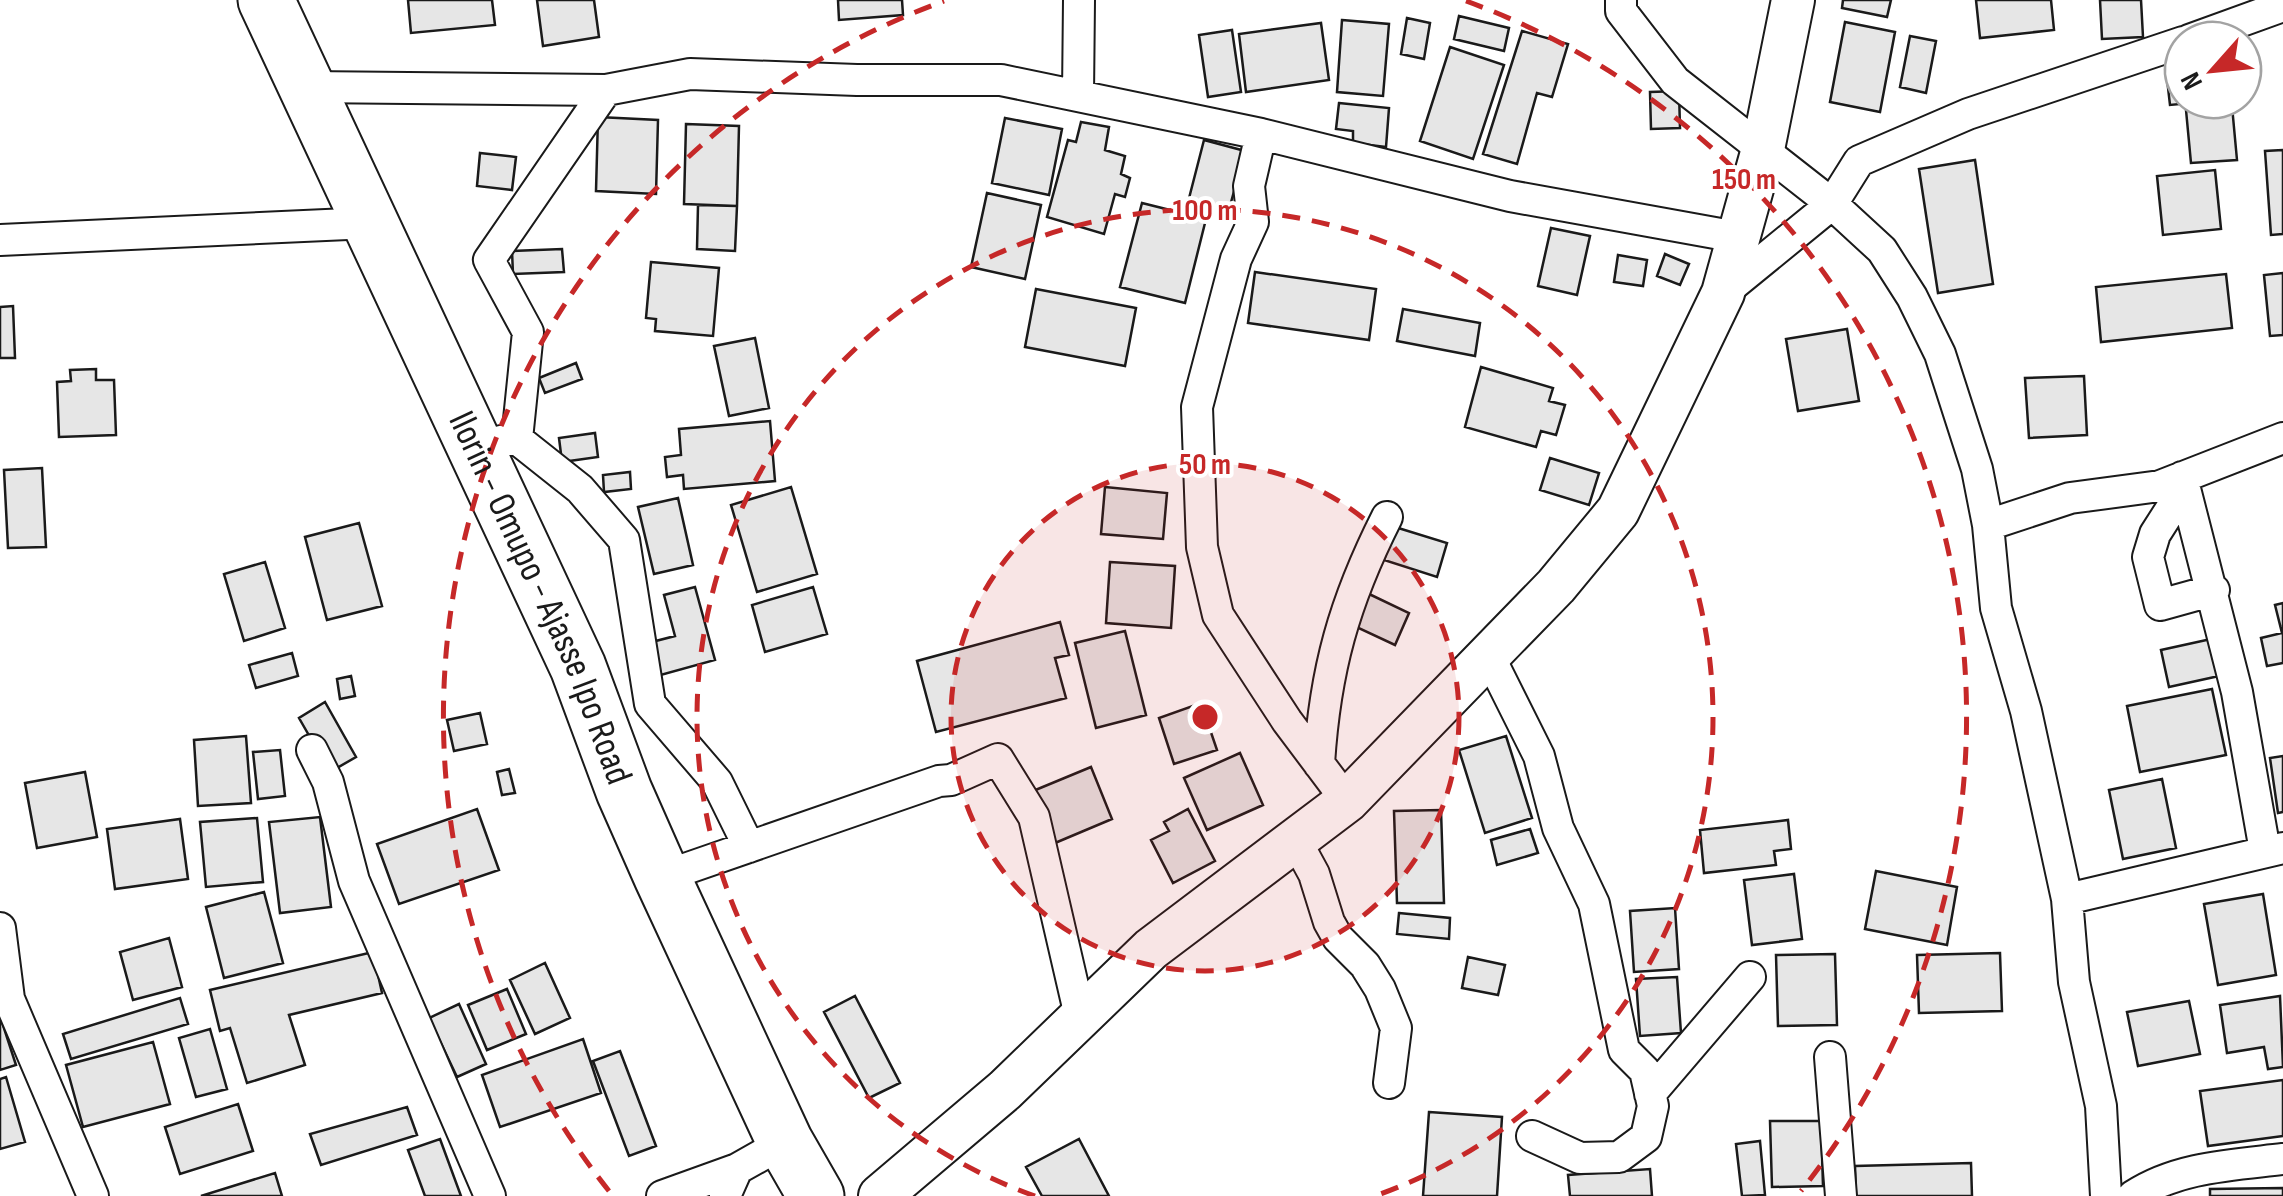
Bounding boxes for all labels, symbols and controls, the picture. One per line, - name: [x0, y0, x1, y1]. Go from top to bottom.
- north arrow: [2163, 20, 2263, 120]
- text: N: [2174, 67, 2210, 95]
- text: 150 m: [1712, 162, 1776, 198]
- text: 100 m: [1173, 193, 1237, 229]
- street label: Ilorin - Omupo - Ajasse Ipo Road: [439, 404, 642, 790]
- text: 50 m: [1179, 447, 1231, 483]
- centre of rings: [1187, 699, 1223, 735]

